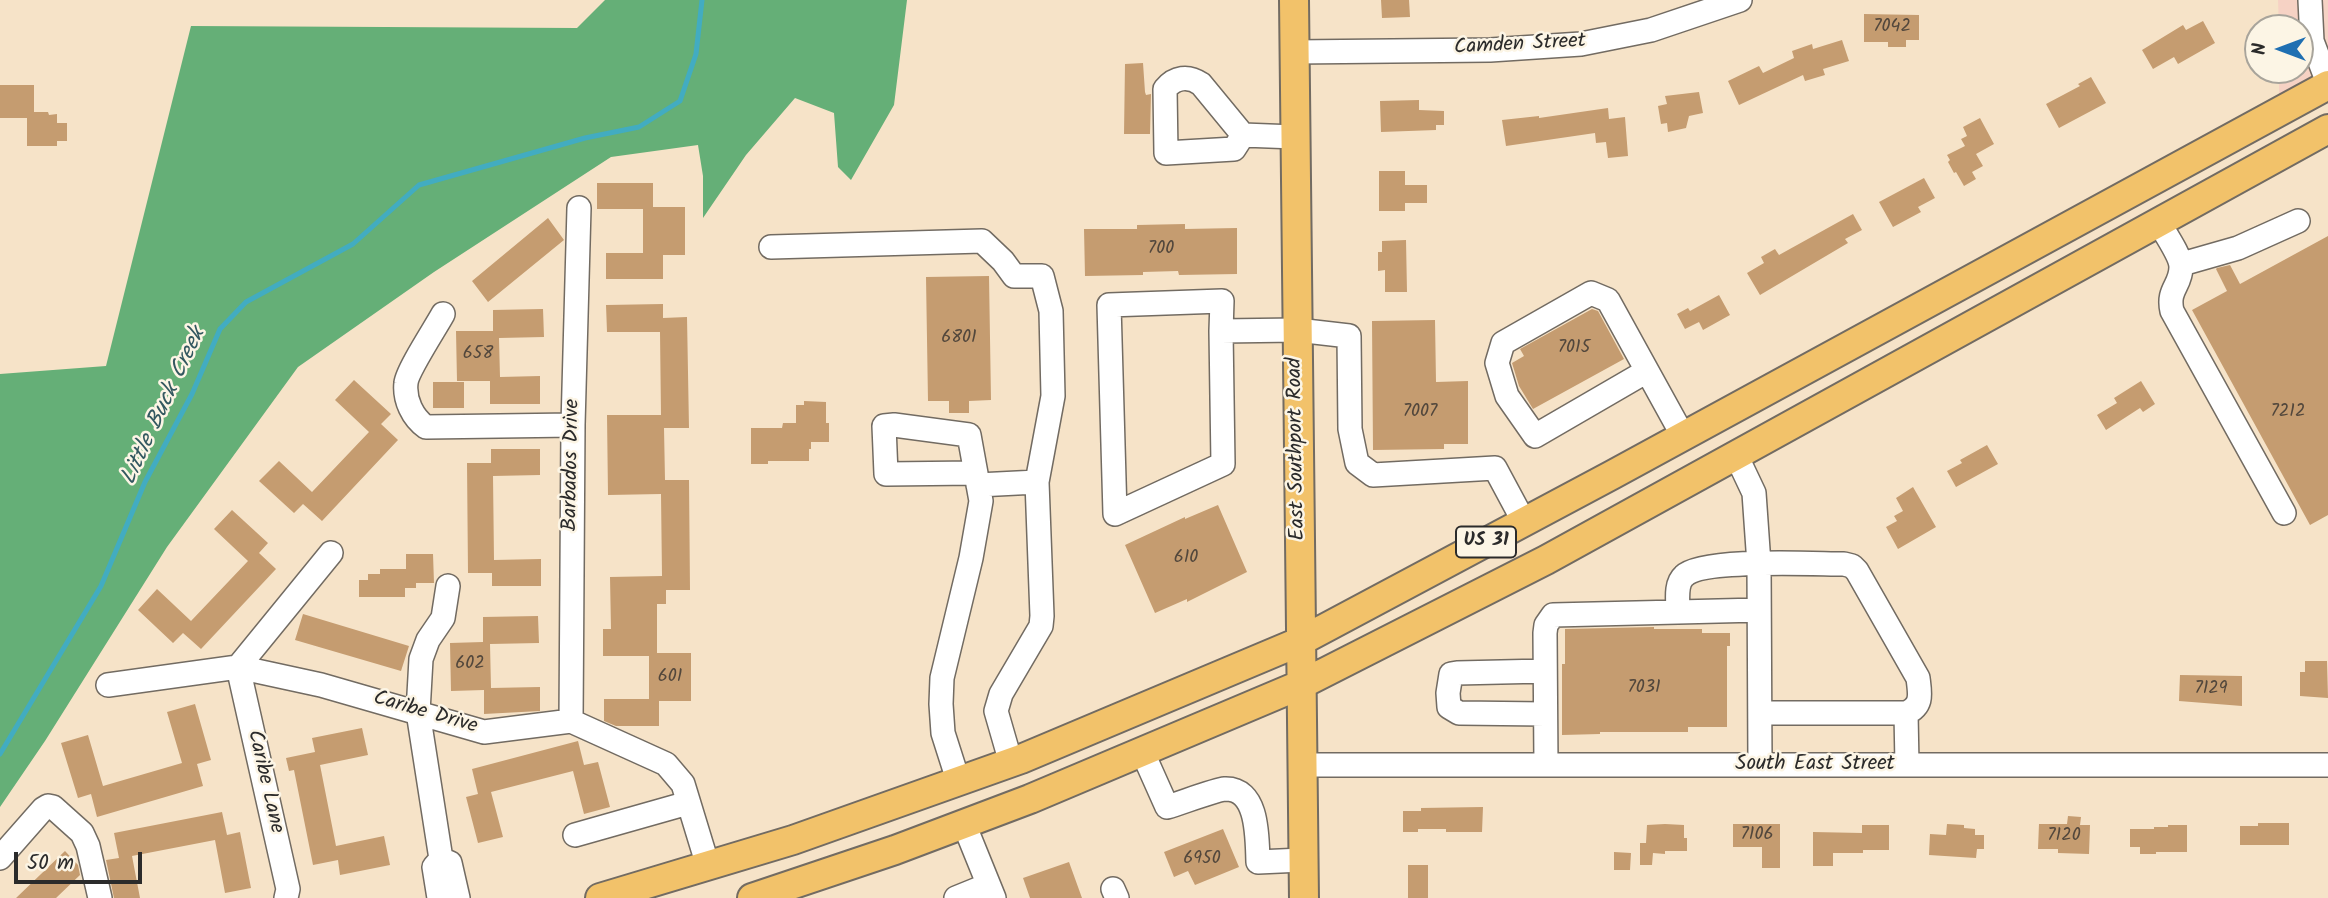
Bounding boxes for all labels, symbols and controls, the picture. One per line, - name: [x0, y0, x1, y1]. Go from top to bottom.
- north arrow: [2244, 14, 2314, 84]
- house number: 7042: [1873, 17, 1911, 39]
- street label: Camden Street: [1453, 30, 1587, 62]
- text: N: [2245, 43, 2275, 55]
- house number: 700: [1148, 239, 1174, 261]
- water label: Little Buck Creek: [117, 324, 213, 490]
- house number: 6801: [941, 328, 977, 350]
- house number: 7015: [1558, 338, 1590, 360]
- house number: 658: [463, 344, 493, 366]
- street label: East Southport Road: [1284, 357, 1312, 541]
- street label: Barbados Drive: [559, 399, 587, 531]
- house number: 7007: [1403, 402, 1437, 424]
- house number: 7212: [2271, 402, 2305, 424]
- road number: US 31: [1456, 526, 1516, 558]
- house number: 610: [1174, 548, 1198, 570]
- house number: 602: [455, 654, 485, 676]
- house number: 601: [658, 667, 682, 689]
- house number: 7031: [1627, 678, 1661, 700]
- house number: 7129: [2194, 679, 2228, 701]
- street label: Caribe Drive: [370, 687, 480, 741]
- street label: Caribe Lane: [240, 728, 288, 836]
- street label: South East Street: [1735, 752, 1895, 778]
- house number: 7106: [1741, 825, 1773, 847]
- house number: 7120: [2047, 826, 2081, 848]
- scale bar: [18, 838, 145, 882]
- text: 50 m: [27, 847, 74, 880]
- house number: 6950: [1183, 849, 1221, 871]

